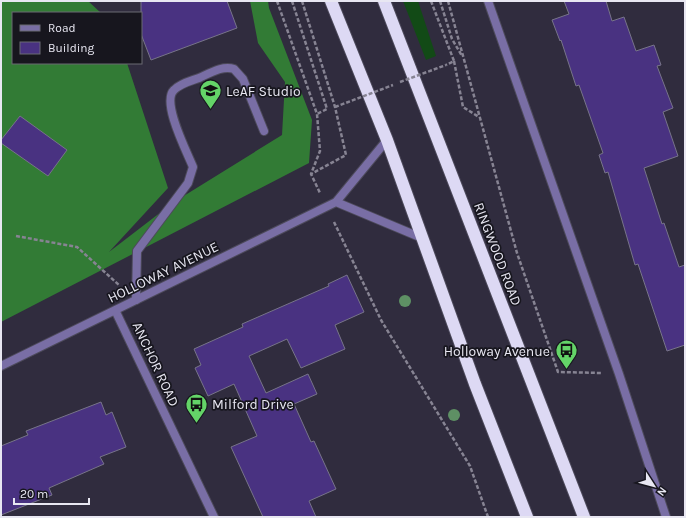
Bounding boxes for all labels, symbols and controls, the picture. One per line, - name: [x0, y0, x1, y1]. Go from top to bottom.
- legend: [12, 12, 142, 64]
- text: Road: [48, 21, 76, 35]
- text: Building: [48, 41, 95, 55]
- school or university icon: LeAF Studio: [198, 78, 224, 111]
- place label: LeAF Studio: [226, 83, 301, 100]
- street label: RINGWOOD ROAD: [470, 200, 525, 308]
- street label: HOLLOWAY AVENUE: [105, 238, 221, 307]
- street label: ANCHOR ROAD: [129, 319, 183, 409]
- bus stop icon: Holloway Avenue: [553, 338, 579, 371]
- place label: Holloway Avenue: [444, 343, 550, 360]
- bus stop icon: Milford Drive: [184, 391, 210, 424]
- place label: Milford Drive: [212, 396, 294, 413]
- north arrow: [634, 466, 674, 506]
- scale bar: [14, 480, 89, 506]
- text: N: [654, 485, 669, 499]
- text: 20 m: [20, 487, 48, 501]

